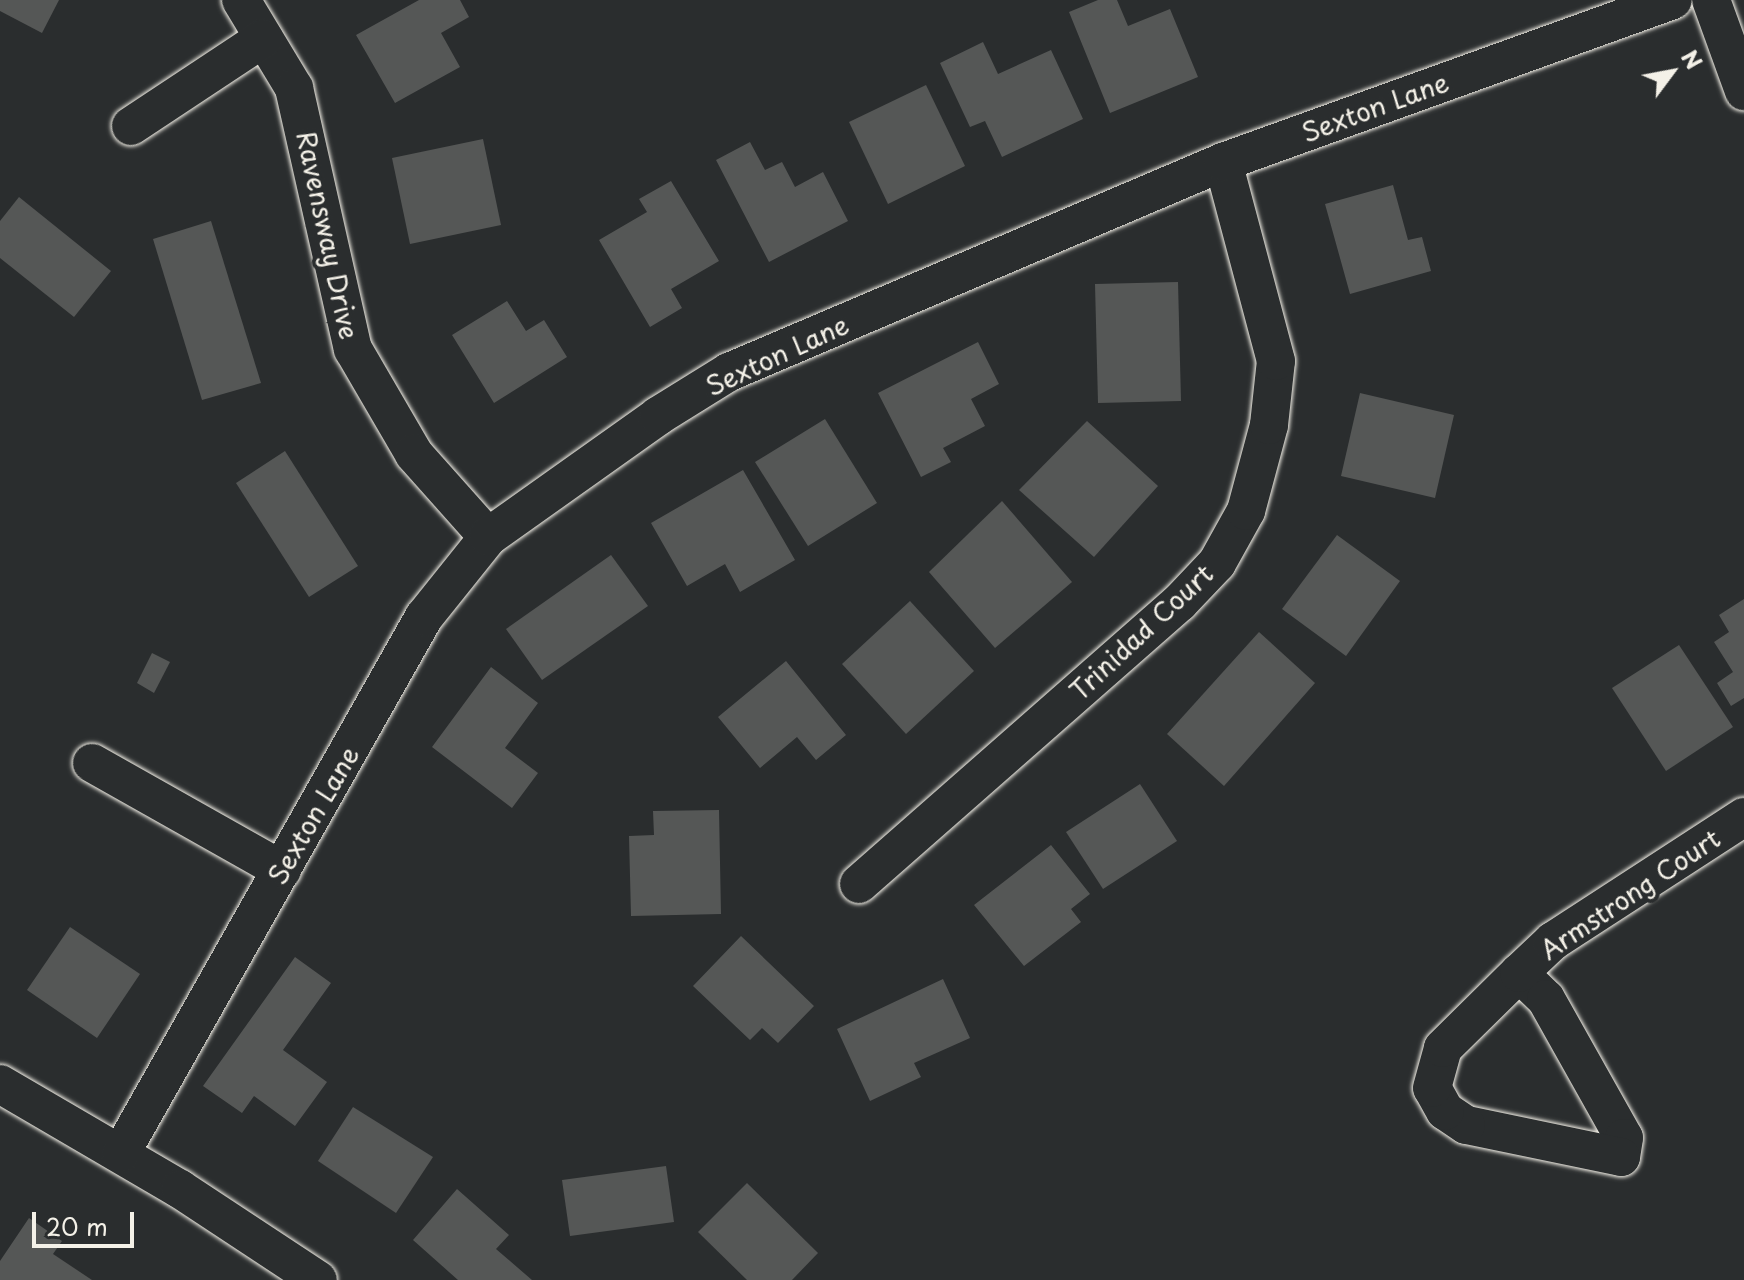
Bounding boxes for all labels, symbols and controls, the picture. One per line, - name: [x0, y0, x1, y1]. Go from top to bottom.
- north arrow: [1632, 32, 1712, 112]
- text: N: [1674, 43, 1711, 75]
- street label: Sexton Lane: [1297, 66, 1453, 148]
- street label: Ravensway Drive: [291, 127, 365, 343]
- street label: Sexton Lane: [700, 308, 854, 402]
- street label: Trinidad Court: [1063, 558, 1219, 706]
- street label: Sexton Lane: [261, 740, 365, 890]
- street label: Armstrong Court: [1534, 822, 1726, 966]
- scale bar: [36, 1196, 138, 1246]
- text: 20 m: [46, 1208, 108, 1244]

